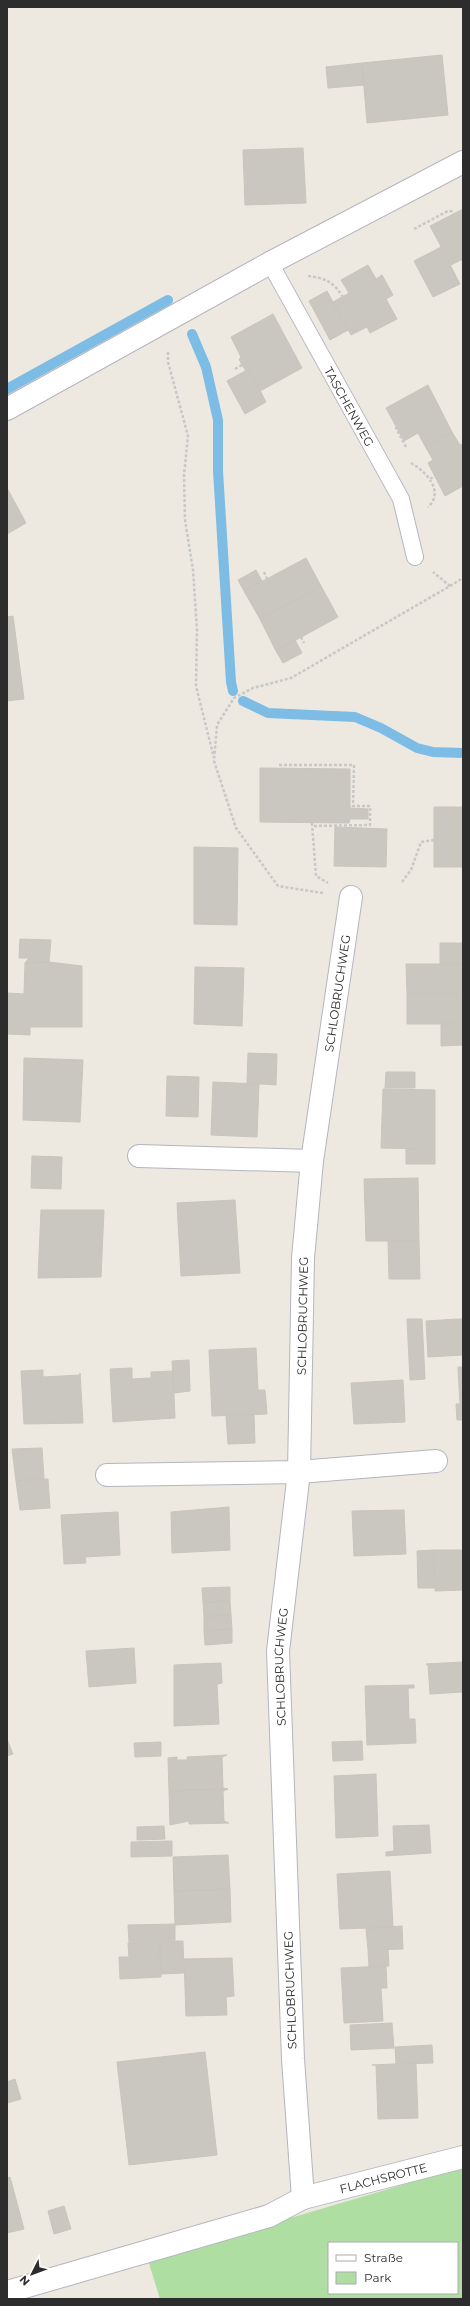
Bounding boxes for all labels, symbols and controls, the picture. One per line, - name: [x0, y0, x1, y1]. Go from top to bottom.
- street label: TASCHENWEG: [321, 364, 378, 449]
- street label: SCHLOBRUCHWEG: [321, 933, 353, 1053]
- street label: SCHLOBRUCHWEG: [293, 1257, 311, 1375]
- street label: SCHLOBRUCHWEG: [270, 1607, 291, 1726]
- street label: SCHLOBRUCHWEG: [280, 1931, 300, 2049]
- street label: FLACHSROTTE: [338, 2159, 428, 2196]
- legend: [328, 2242, 458, 2294]
- text: Straße: [364, 2250, 403, 2265]
- north arrow: [12, 2254, 52, 2294]
- text: Park: [364, 2270, 392, 2285]
- text: N: [16, 2273, 33, 2289]

